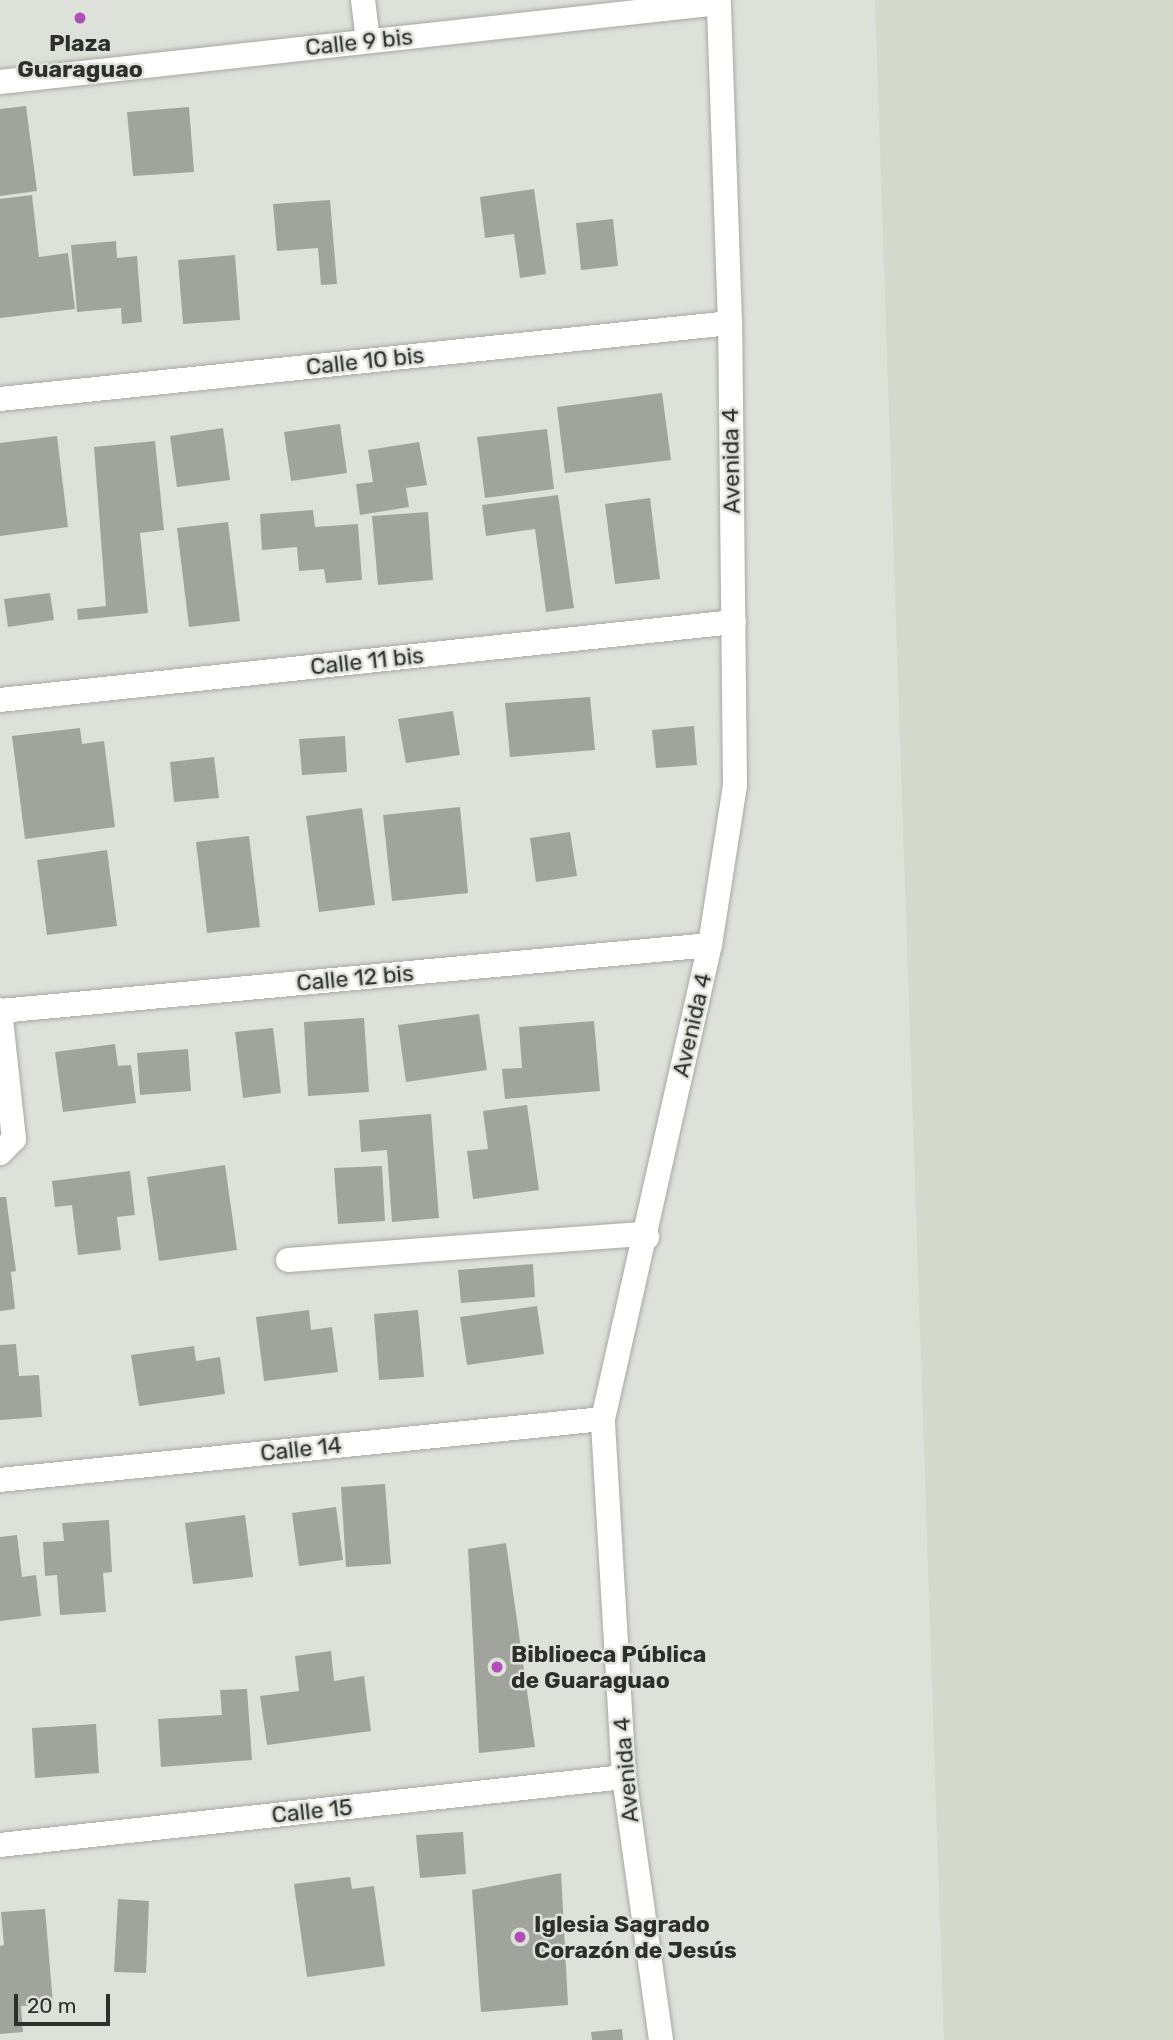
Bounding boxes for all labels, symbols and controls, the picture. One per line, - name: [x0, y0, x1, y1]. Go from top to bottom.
- marker: Plaza Guaraguao: [72, 10, 88, 26]
- street label: Calle 9 bis: [304, 23, 414, 61]
- place label: Plaza Guaraguao: [17, 29, 143, 83]
- street label: Calle 10 bis: [304, 341, 426, 381]
- street label: Avenida 4: [716, 408, 746, 514]
- street label: Calle 11 bis: [309, 641, 425, 681]
- street label: Calle 12 bis: [295, 959, 415, 997]
- street label: Avenida 4: [667, 970, 717, 1080]
- street label: Calle 14: [259, 1431, 343, 1467]
- place label: Biblioeca Pública de Guaraguao: [511, 1640, 706, 1694]
- marker: Biblioeca Pública de Guaraguao: [489, 1659, 505, 1675]
- street label: Avenida 4: [608, 1716, 644, 1824]
- street label: Calle 15: [270, 1793, 354, 1829]
- place label: Iglesia Sagrado Corazón de Jesús: [534, 1910, 737, 1964]
- marker: Iglesia Sagrado Corazón de Jesús: [512, 1929, 528, 1945]
- scale bar: [18, 1980, 114, 2024]
- text: 20 m: [27, 1993, 76, 2018]

